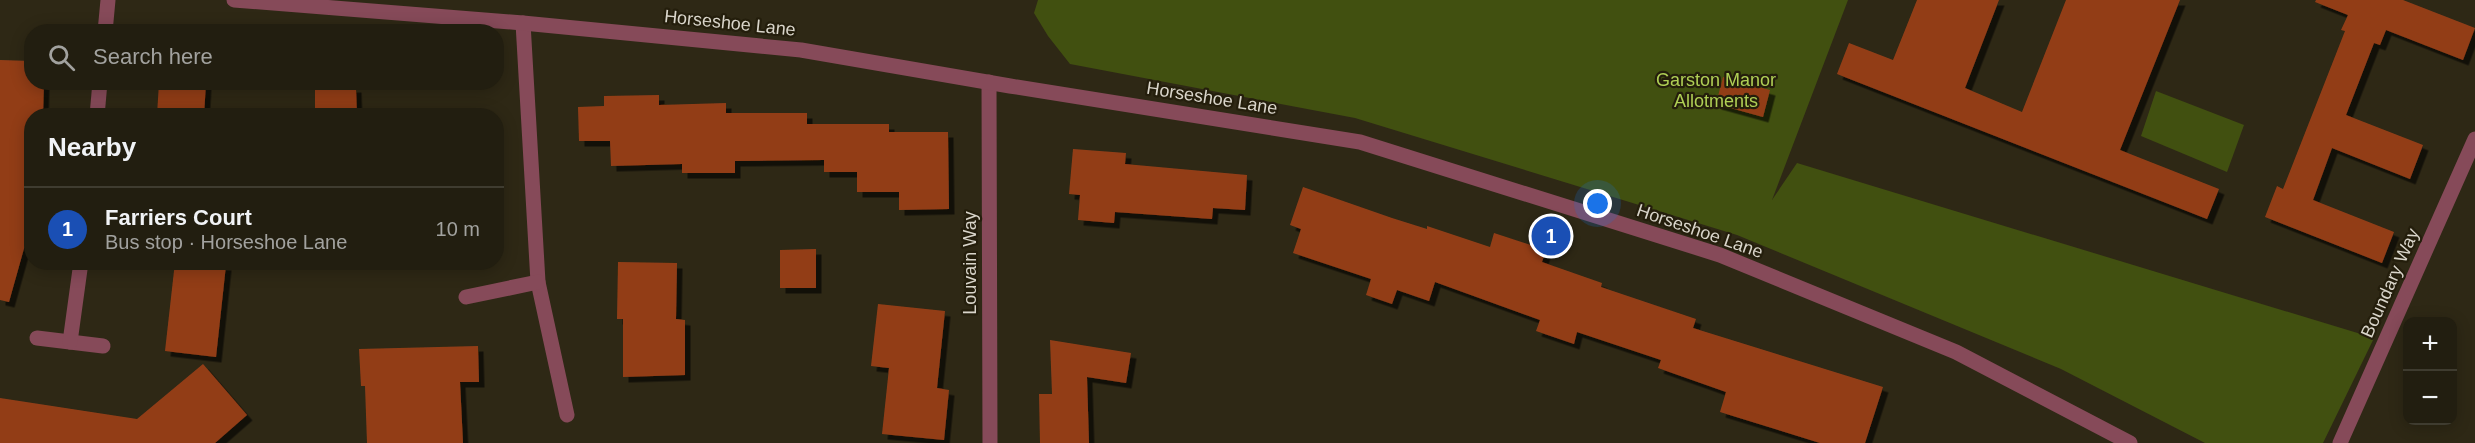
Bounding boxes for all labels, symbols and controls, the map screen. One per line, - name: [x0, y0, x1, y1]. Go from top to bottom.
- street label: Horseshoe Lane: [663, 6, 797, 40]
- search box: [24, 24, 504, 90]
- icon: search: [45, 41, 78, 74]
- text: Search here: [93, 44, 213, 69]
- park label: Garston Manor Allotments: [1656, 70, 1776, 111]
- street label: Horseshoe Lane: [1145, 78, 1279, 118]
- text: Nearby: [48, 132, 136, 162]
- your location: [1583, 189, 1612, 218]
- street label: Horseshoe Lane: [1634, 200, 1766, 262]
- text: Farriers Court: [105, 205, 252, 230]
- street label: Louvain Way: [960, 211, 980, 315]
- pin: 1: [1532, 214, 1570, 258]
- text: 1: [62, 218, 73, 240]
- text: 10 m: [436, 218, 480, 240]
- street label: Boundary Way: [2357, 225, 2423, 341]
- text: Bus stop · Horseshoe Lane: [105, 231, 347, 253]
- map controls: [2403, 317, 2457, 425]
- button: +: [2403, 317, 2457, 371]
- button: −: [2403, 371, 2457, 425]

